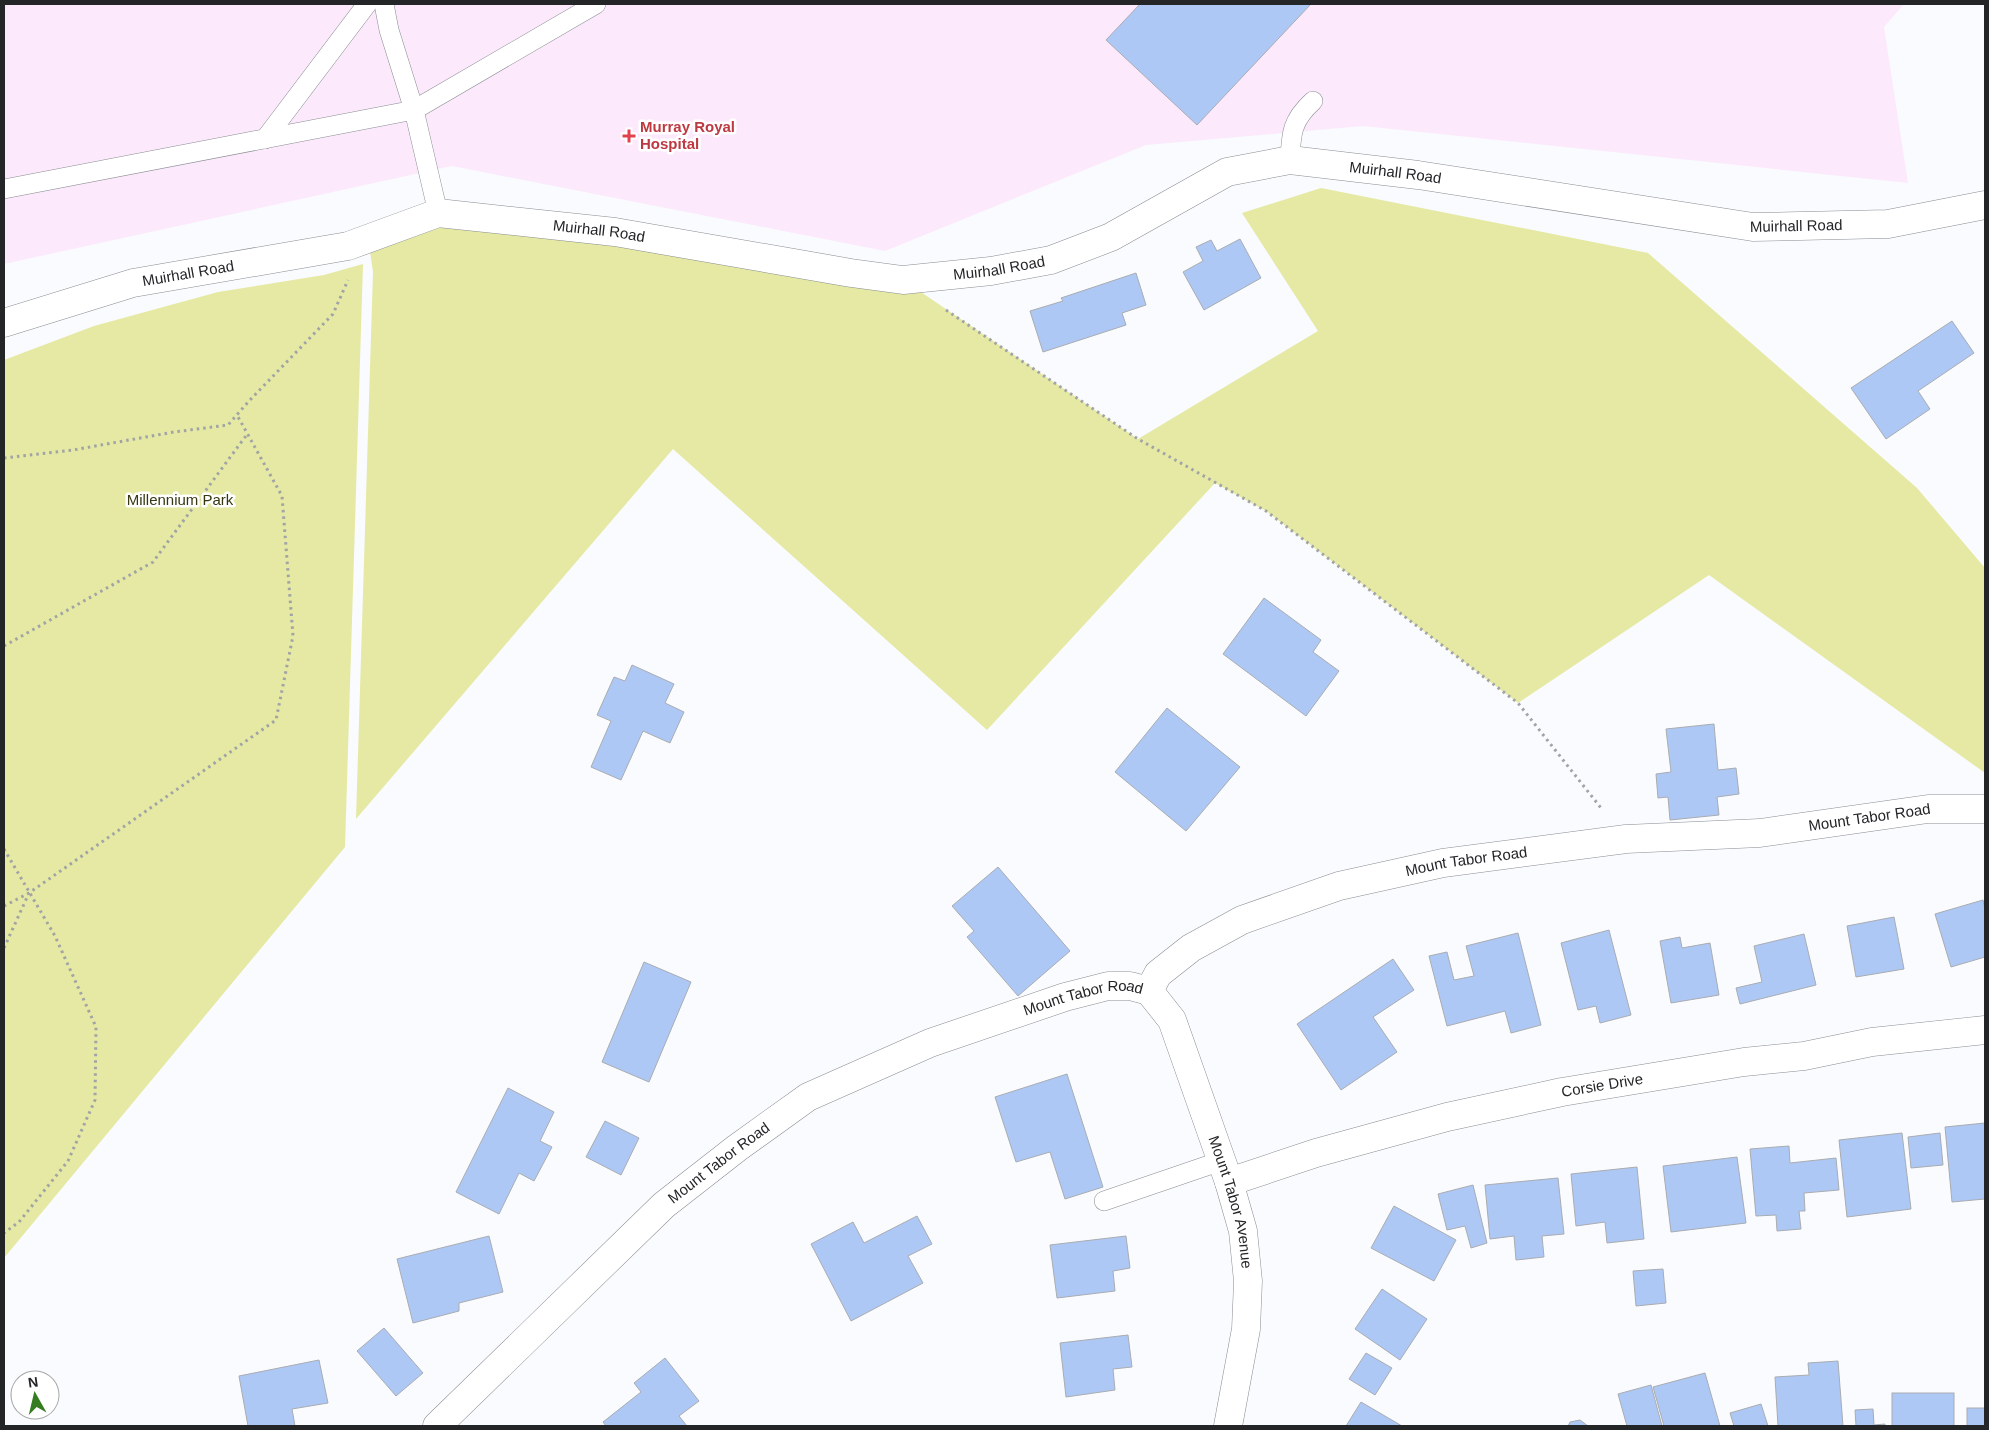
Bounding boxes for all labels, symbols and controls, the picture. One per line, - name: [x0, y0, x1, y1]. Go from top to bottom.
- place label: Murray Royal Hospital: [640, 118, 735, 152]
- marker: Murray Royal Hospital: [622, 129, 636, 143]
- street label: Muirhall Road: [1348, 158, 1443, 187]
- street label: Muirhall Road: [552, 216, 646, 245]
- street label: Muirhall Road: [1750, 216, 1843, 235]
- street label: Muirhall Road: [952, 252, 1046, 283]
- street label: Muirhall Road: [141, 257, 235, 289]
- park label: Millennium Park: [127, 491, 234, 508]
- street label: Mount Tabor Road: [1807, 800, 1932, 834]
- street label: Mount Tabor Road: [1404, 843, 1528, 879]
- street label: Mount Tabor Road: [1021, 976, 1145, 1019]
- street label: Corsie Drive: [1560, 1070, 1644, 1100]
- street label: Mount Tabor Road: [664, 1118, 773, 1207]
- street label: Mount Tabor Avenue: [1205, 1133, 1256, 1269]
- north arrow: [10, 1370, 60, 1420]
- text: N: [27, 1373, 39, 1391]

